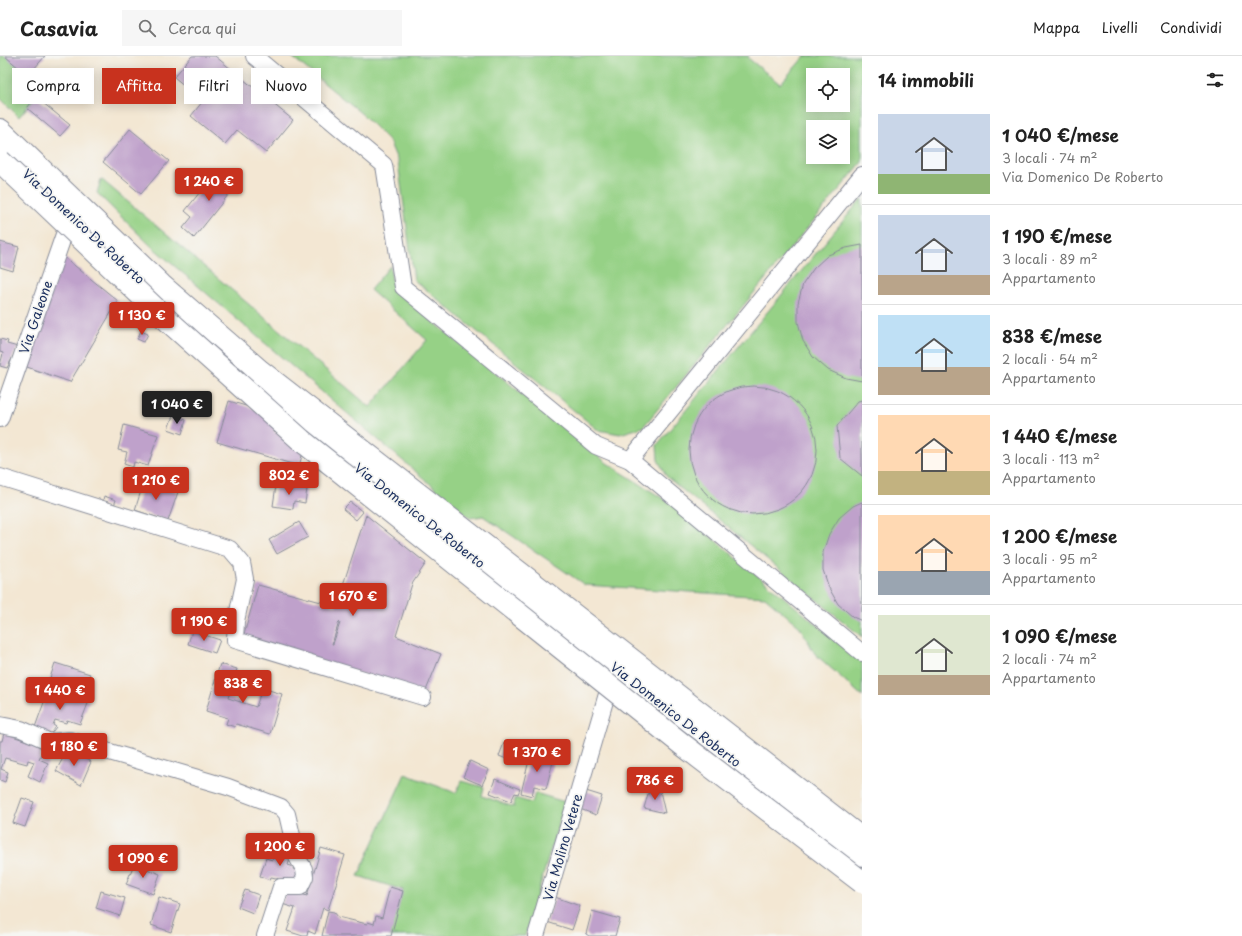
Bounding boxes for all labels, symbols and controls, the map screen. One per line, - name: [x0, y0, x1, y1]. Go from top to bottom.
- search box: [122, 10, 402, 46]
- text: Casavia: [20, 14, 98, 42]
- text: Cerca qui: [168, 16, 236, 39]
- icon: search: [136, 17, 158, 39]
- text: Mappa: [1033, 17, 1080, 38]
- text: Livelli: [1102, 17, 1138, 38]
- text: Condividi: [1160, 17, 1222, 38]
- text: 14 immobili: [878, 67, 974, 93]
- chip: Compra: [12, 68, 94, 104]
- chip: Affitta: [102, 68, 176, 104]
- chip: Filtri: [184, 68, 243, 104]
- chip: Nuovo: [251, 68, 321, 104]
- map controls: [806, 68, 850, 164]
- button: locate: [806, 68, 850, 112]
- icon: filters: [1204, 69, 1226, 91]
- button: layers: [806, 120, 850, 164]
- text: 1 040 €/mese: [1002, 122, 1119, 148]
- icon: home: [910, 130, 958, 178]
- text: 3 locali · 74 m²: [1002, 148, 1098, 167]
- street label: Via Domenico De Roberto: [19, 164, 149, 288]
- text: Via Domenico De Roberto: [1002, 167, 1163, 186]
- pin: 1 240 €: [172, 168, 246, 202]
- text: 1 240 €: [184, 171, 234, 190]
- text: 1 190 €/mese: [1002, 223, 1112, 249]
- icon: home: [910, 231, 958, 279]
- text: 3 locali · 89 m²: [1002, 249, 1098, 268]
- text: Appartamento: [1002, 268, 1096, 287]
- street label: Via Galeone: [14, 278, 56, 356]
- pin: 1 130 €: [105, 302, 179, 336]
- text: 1 130 €: [118, 305, 166, 324]
- text: 838 €/mese: [1002, 323, 1102, 349]
- icon: home: [910, 331, 958, 379]
- text: 2 locali · 54 m²: [1002, 349, 1098, 368]
- text: Appartamento: [1002, 368, 1096, 387]
- pin: 1 040 €: [140, 391, 214, 425]
- text: 1 040 €: [151, 394, 203, 413]
- text: 1 440 €/mese: [1002, 423, 1117, 449]
- icon: home: [910, 431, 958, 479]
- text: 3 locali · 113 m²: [1002, 449, 1100, 468]
- street label: Via Domenico De Roberto: [351, 458, 489, 572]
- pin: 802 €: [261, 462, 317, 496]
- text: 802 €: [269, 465, 309, 484]
- pin: 1 210 €: [119, 467, 193, 501]
- text: Appartamento: [1002, 468, 1096, 487]
- text: 1 210 €: [132, 470, 180, 489]
- text: 1 200 €/mese: [1002, 523, 1117, 549]
- icon: home: [910, 531, 958, 579]
- text: 3 locali · 95 m²: [1002, 549, 1098, 568]
- text: Appartamento: [1002, 568, 1096, 587]
- pin: 1 670 €: [316, 583, 390, 617]
- text: 1 670 €: [329, 586, 377, 605]
- pin: 1 190 €: [167, 608, 241, 642]
- text: 1 190 €: [181, 611, 227, 630]
- text: 1 090 €/mese: [1002, 623, 1117, 649]
- icon: home: [910, 631, 958, 679]
- text: 2 locali · 74 m²: [1002, 649, 1097, 668]
- street label: Via Domenico De Roberto: [607, 657, 745, 771]
- text: Appartamento: [1002, 668, 1096, 687]
- pin: 838 €: [215, 670, 271, 704]
- text: 838 €: [223, 673, 263, 692]
- pin: 1 440 €: [23, 677, 97, 711]
- text: 1 440 €: [35, 680, 85, 699]
- pin: 1 180 €: [37, 733, 111, 767]
- text: 1 180 €: [50, 736, 98, 755]
- pin: 1 370 €: [500, 739, 574, 773]
- text: 1 370 €: [513, 742, 561, 761]
- pin: 786 €: [627, 767, 683, 801]
- text: 786 €: [636, 770, 674, 789]
- street label: Via Molino Vetere: [538, 791, 586, 903]
- pin: 1 200 €: [243, 833, 317, 867]
- text: 1 200 €: [255, 836, 305, 855]
- pin: 1 090 €: [106, 845, 180, 879]
- text: 1 090 €: [118, 848, 168, 867]

